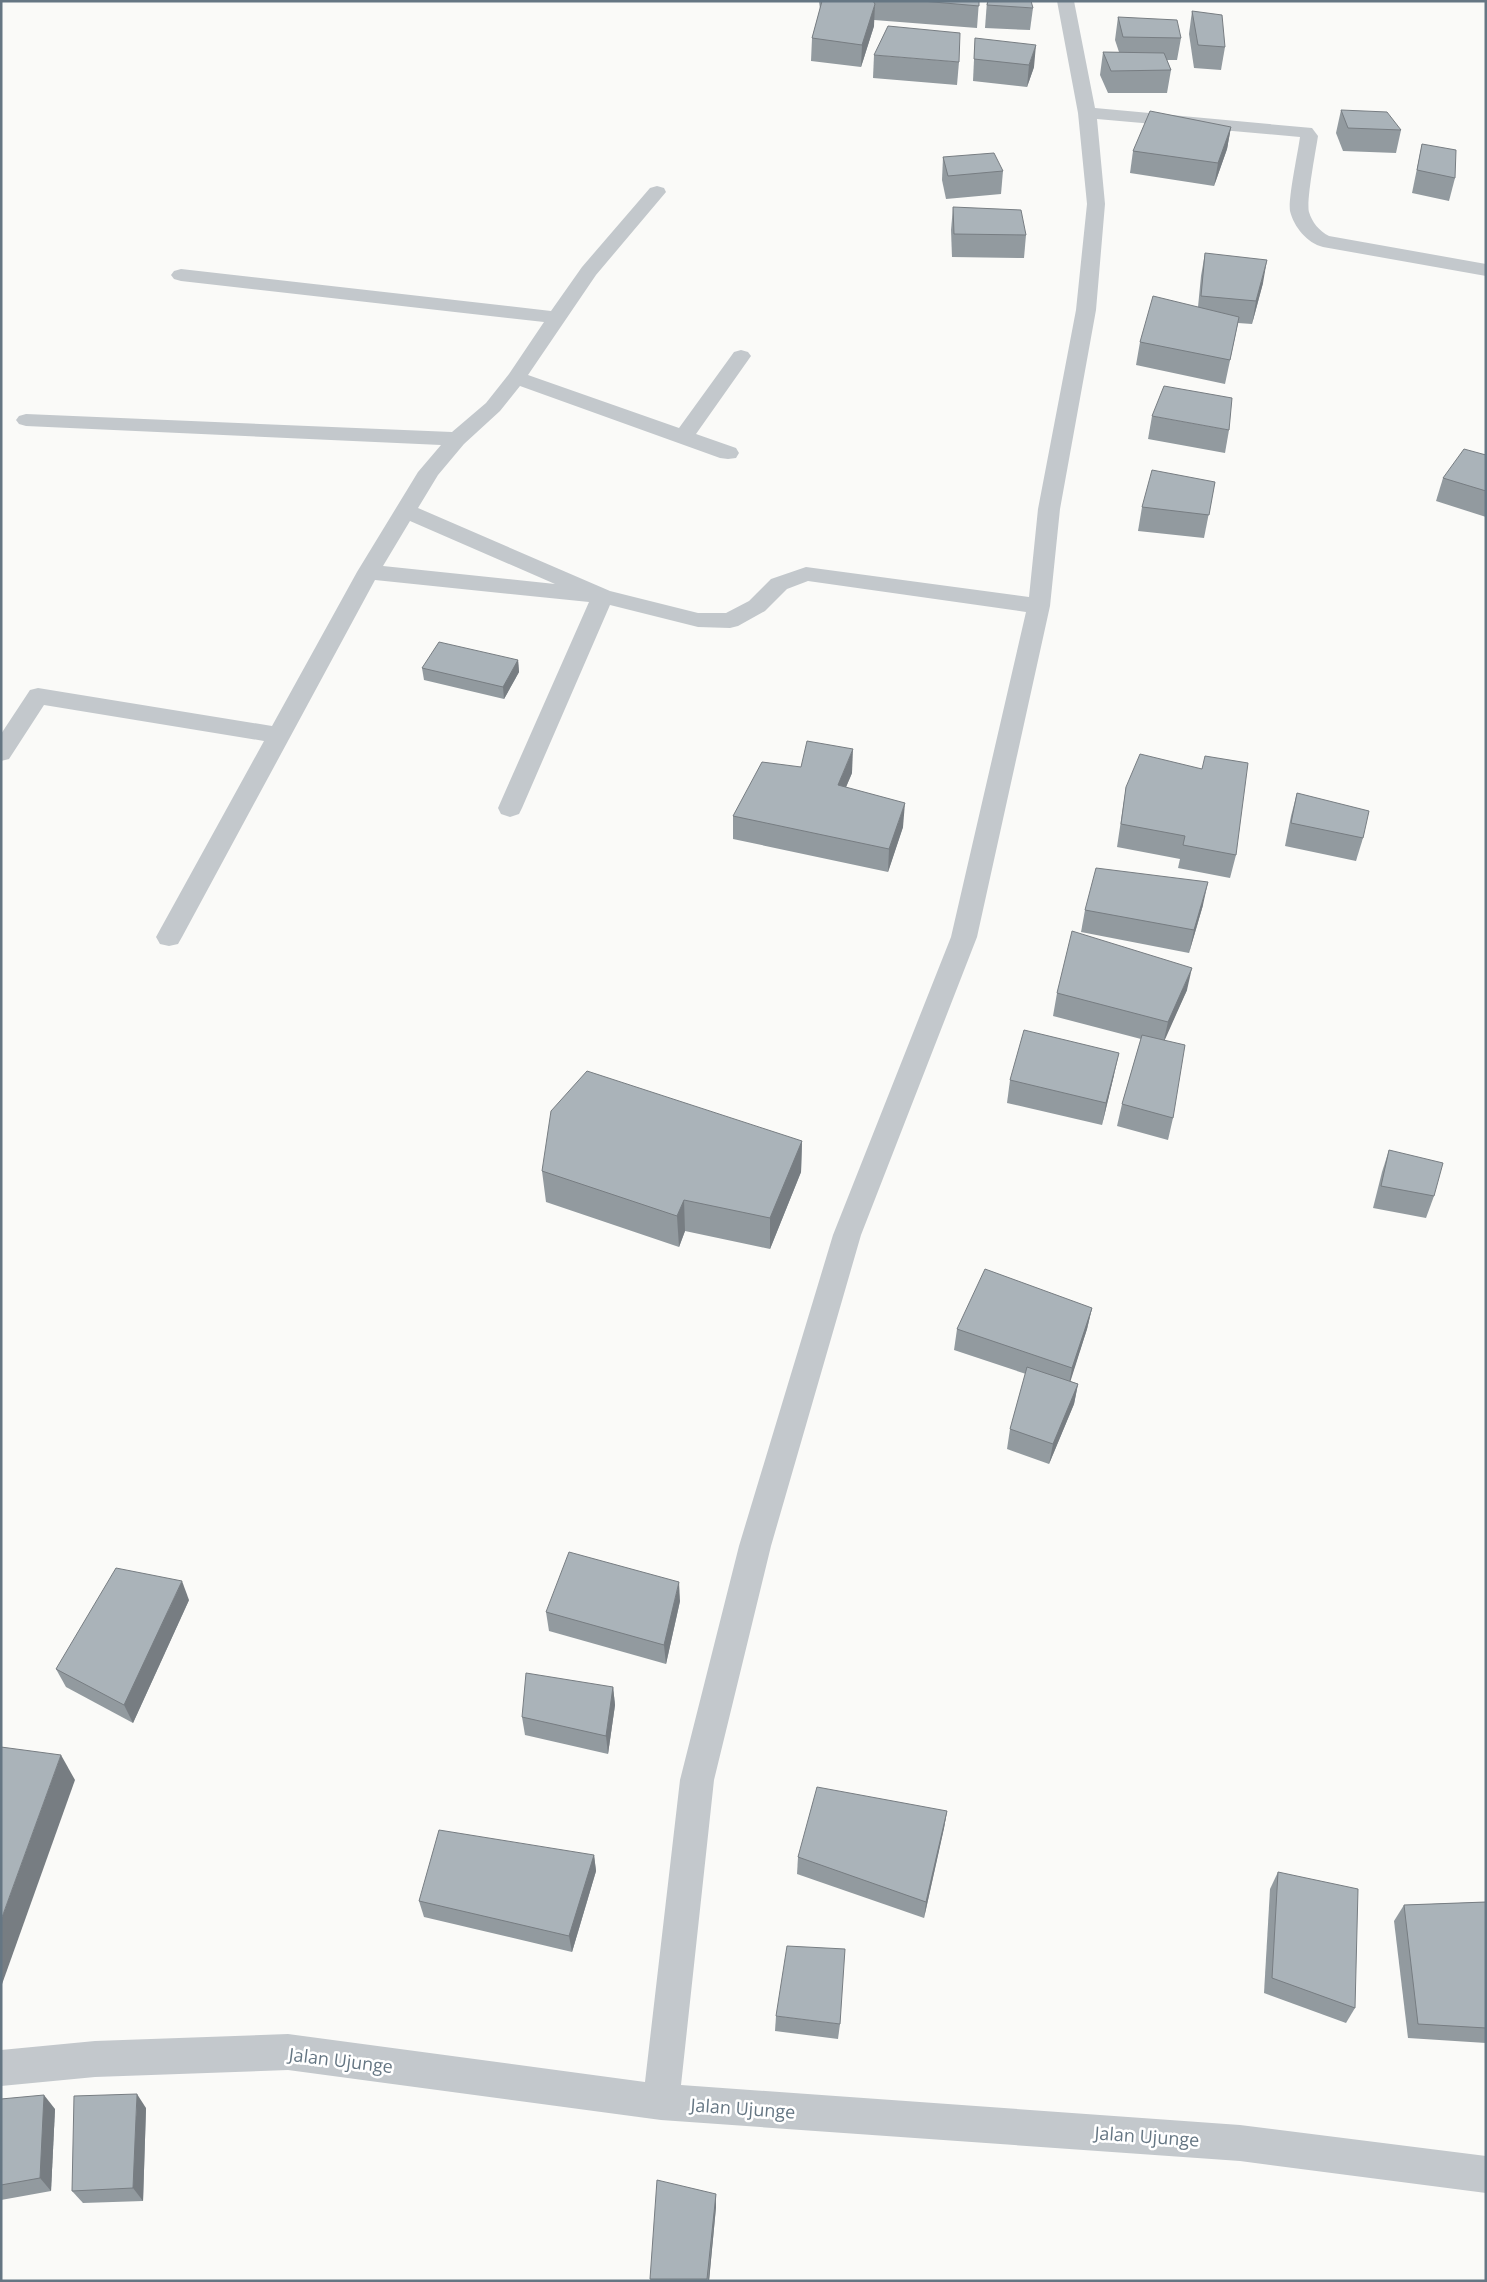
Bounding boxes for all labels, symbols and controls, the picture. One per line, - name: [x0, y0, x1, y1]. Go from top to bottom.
- street label: Jalan Ujunge: [286, 2041, 394, 2078]
- street label: Jalan Ujunge: [688, 2092, 796, 2124]
- street label: Jalan Ujunge: [1092, 2120, 1200, 2152]

